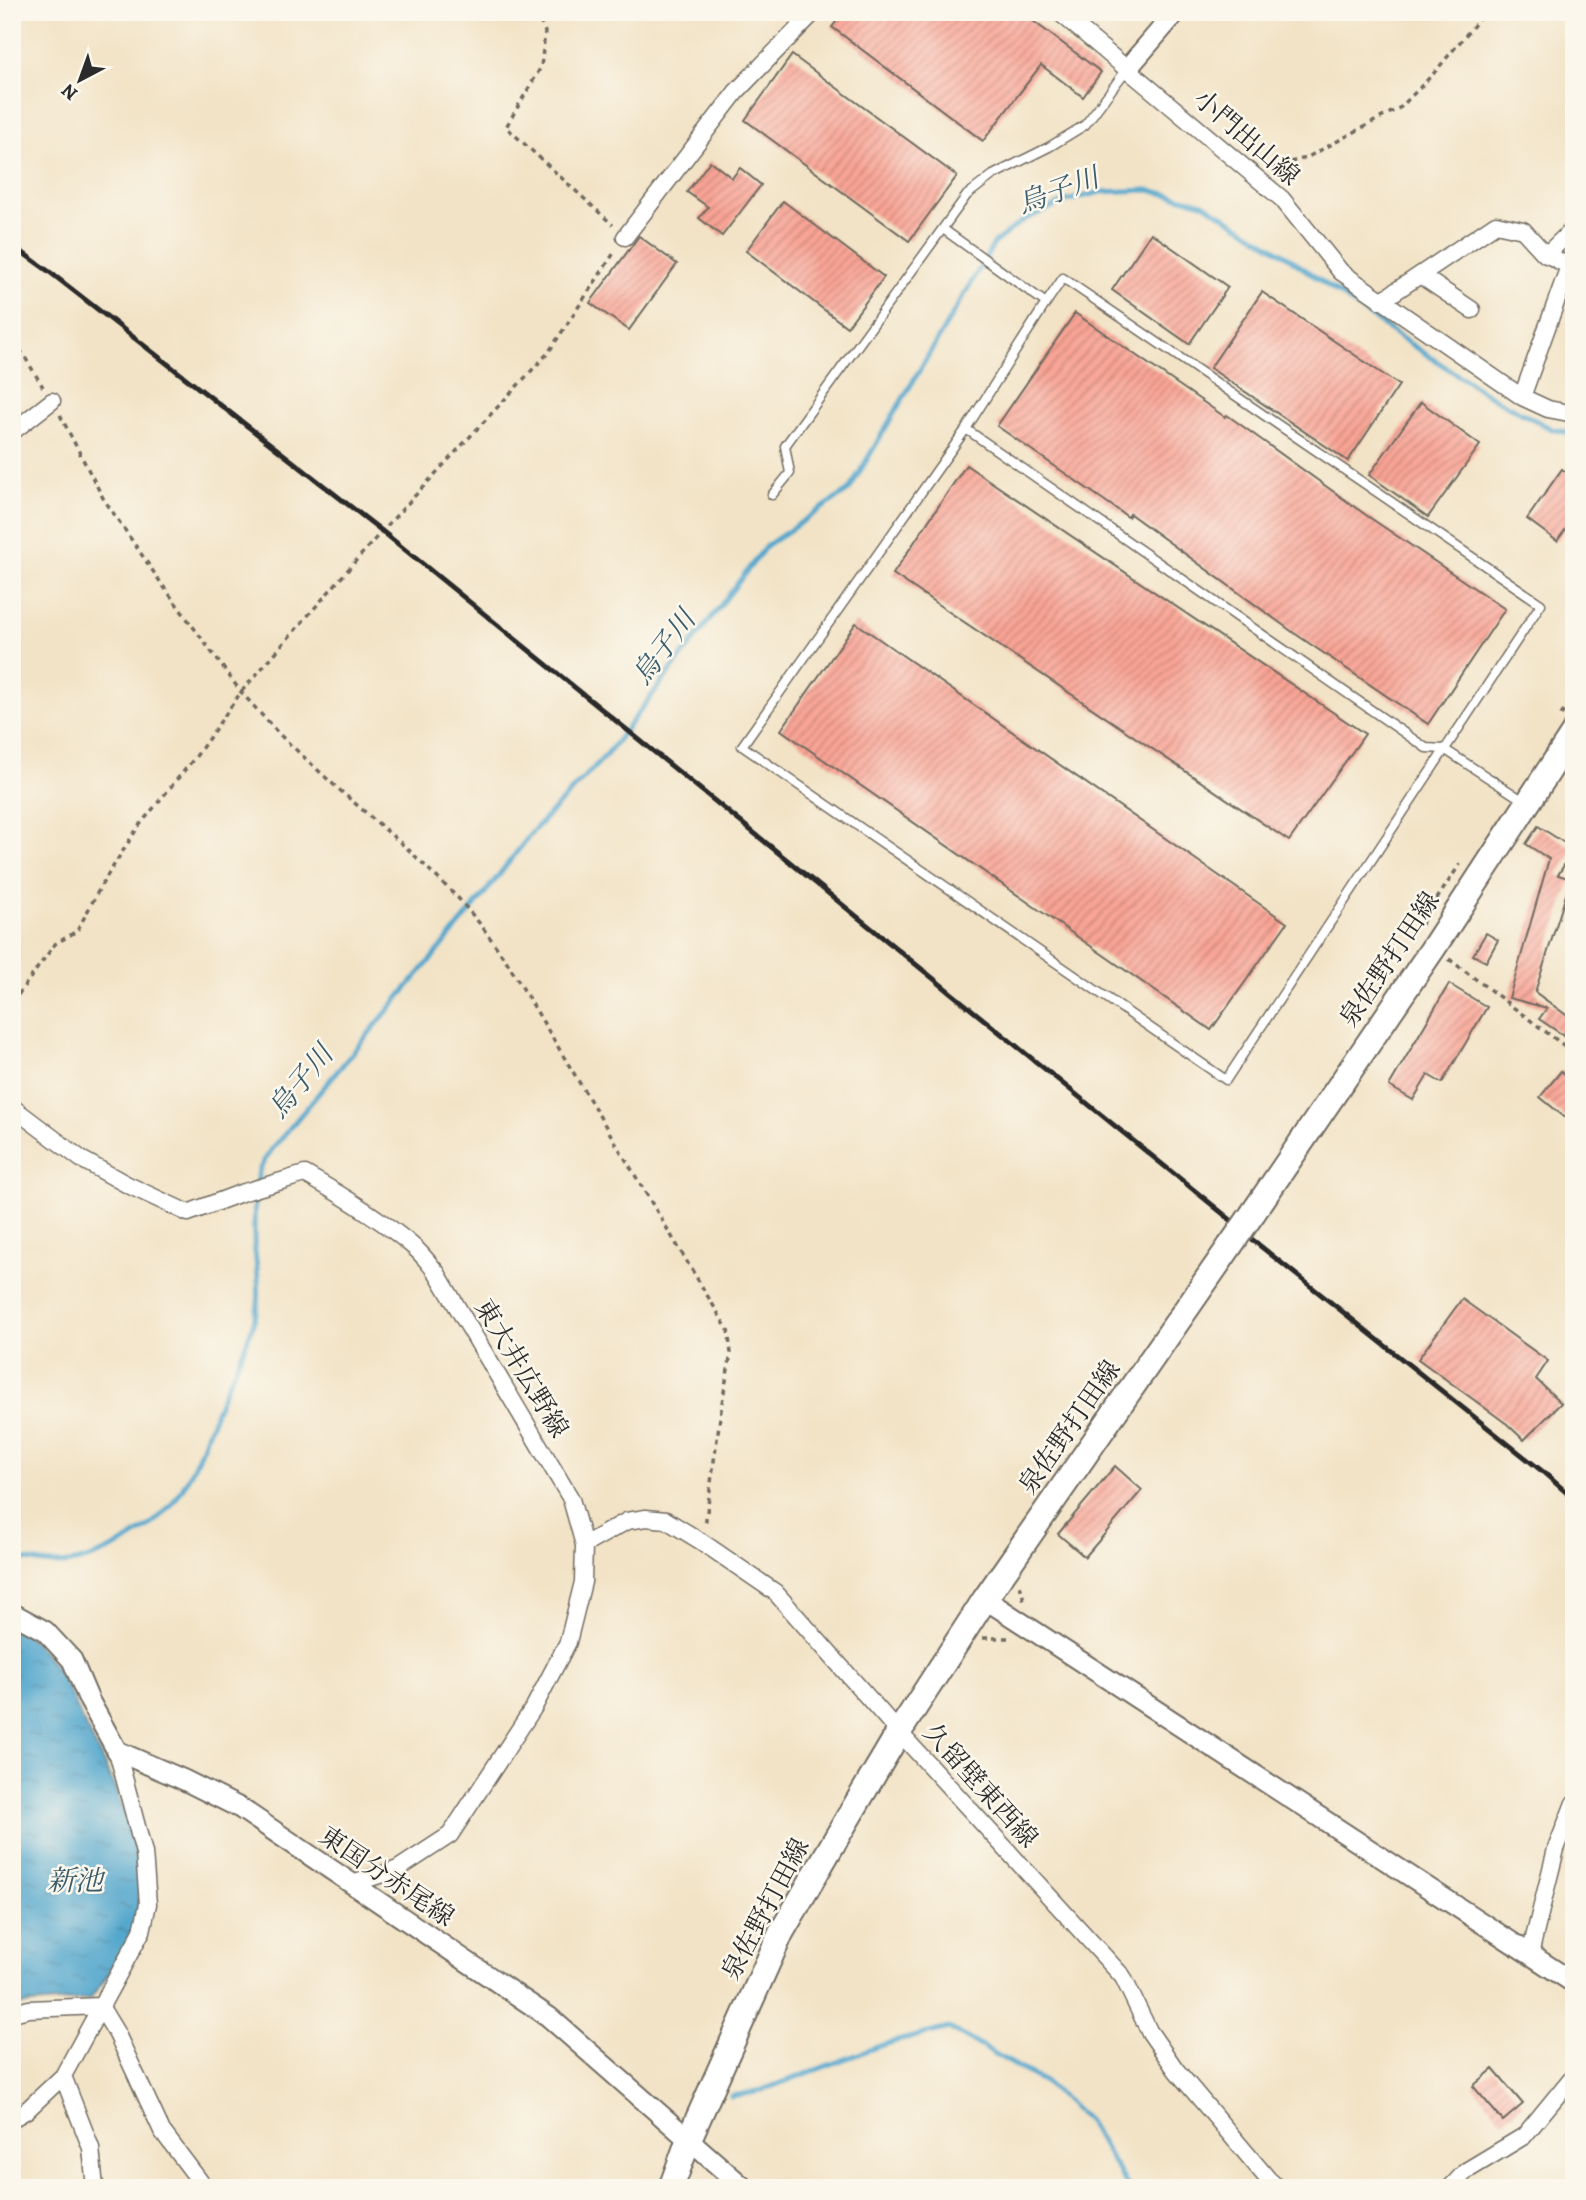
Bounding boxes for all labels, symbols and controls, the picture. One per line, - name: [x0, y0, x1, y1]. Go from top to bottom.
- north arrow: [46, 46, 116, 116]
- text: N: [56, 78, 83, 106]
- street label: 小門出山線: [1186, 82, 1307, 193]
- water label: 烏子川: [1012, 158, 1107, 223]
- water label: 烏子川: [623, 600, 706, 693]
- street label: 泉佐野打田線: [1331, 885, 1448, 1034]
- water label: 烏子川: [260, 1035, 344, 1126]
- street label: 東大井広野線: [466, 1292, 577, 1444]
- street label: 泉佐野打田線: [1010, 1353, 1128, 1501]
- street label: 久留壁東西線: [915, 1716, 1046, 1855]
- street label: 東国分赤尾線: [312, 1818, 461, 1935]
- street label: 泉佐野打田線: [713, 1832, 818, 1986]
- water label: 新池: [47, 1862, 106, 1900]

